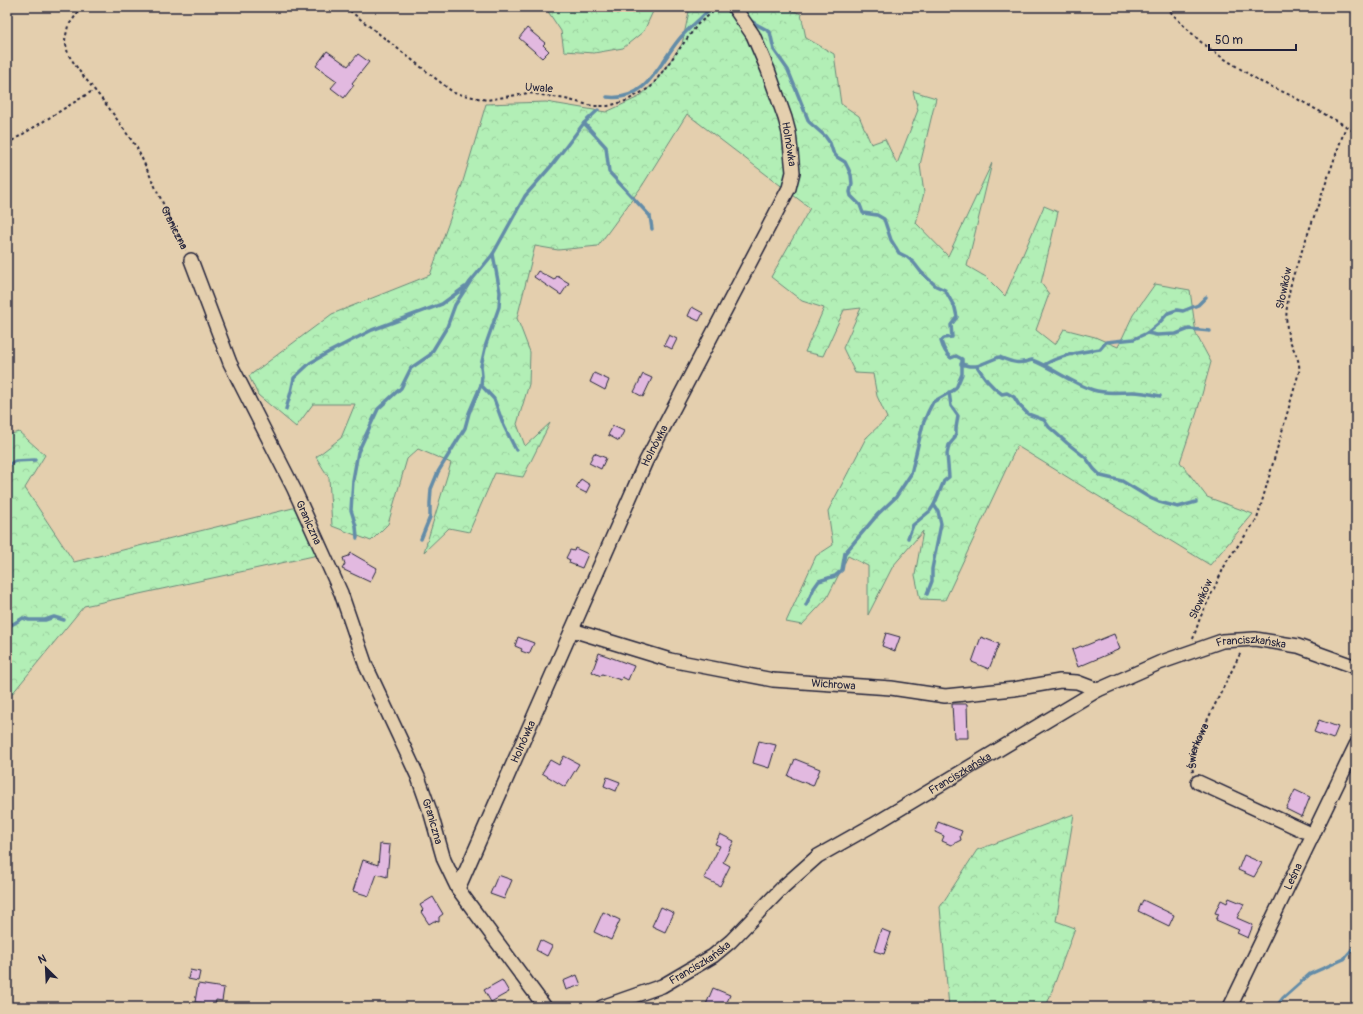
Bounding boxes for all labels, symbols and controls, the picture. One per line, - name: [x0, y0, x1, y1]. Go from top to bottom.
- scale bar: [1209, 26, 1296, 52]
- text: 50 m: [1215, 33, 1243, 48]
- street label: Uwale: [525, 81, 554, 95]
- street label: Holnówka: [779, 121, 799, 167]
- street label: Graniczna: [159, 204, 191, 252]
- street label: Słowików: [1273, 265, 1295, 310]
- street label: Holnówka: [638, 423, 670, 468]
- street label: Graniczna: [293, 498, 325, 546]
- street label: Słowików: [1186, 576, 1216, 621]
- street label: Franciszkańska: [1214, 632, 1287, 650]
- street label: Wichrowa: [811, 676, 856, 692]
- street label: Holnówka: [508, 718, 538, 765]
- street label: Świerkowa: [1185, 721, 1211, 770]
- street label: Franciszkańska: [926, 749, 993, 797]
- street label: Graniczna: [420, 797, 446, 846]
- street label: Leśna: [1281, 861, 1305, 892]
- street label: Franciszkańska: [667, 938, 733, 987]
- north arrow: [26, 948, 66, 988]
- text: N: [36, 952, 49, 967]

